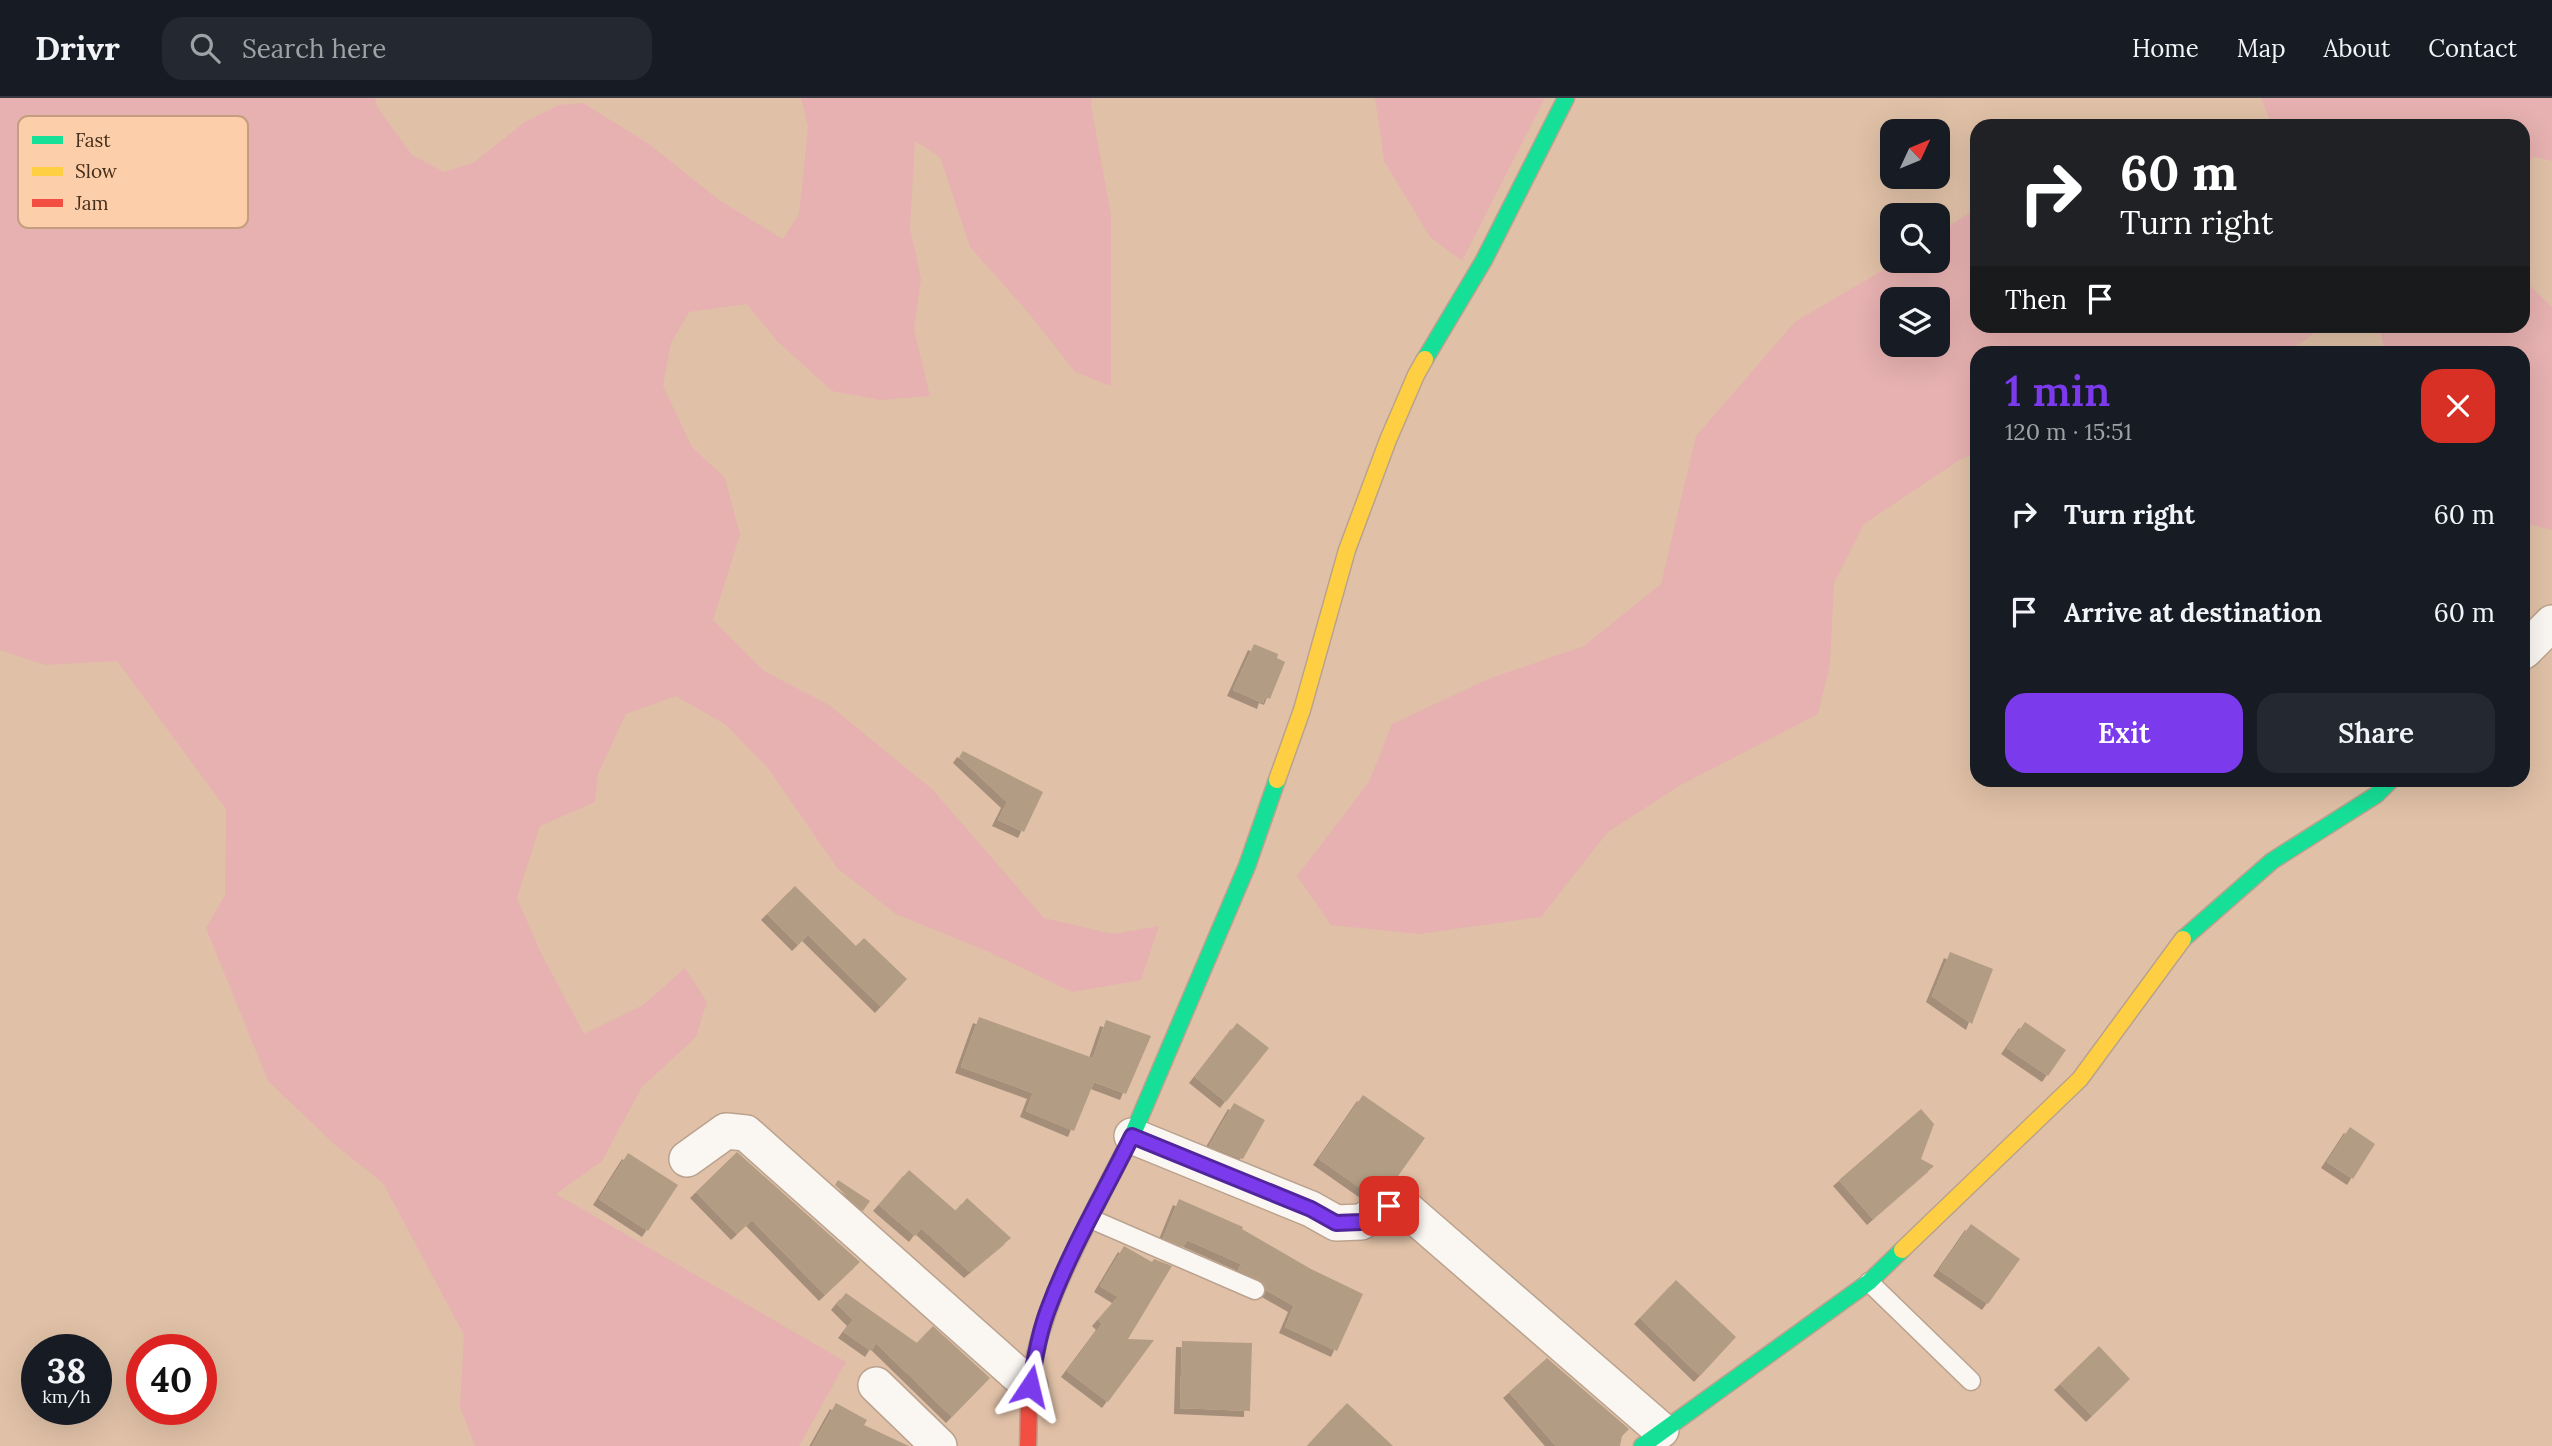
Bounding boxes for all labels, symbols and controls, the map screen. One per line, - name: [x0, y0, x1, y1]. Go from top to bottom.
- search box: [162, 17, 652, 80]
- text: Drivr: [35, 27, 120, 69]
- icon: search: [186, 29, 224, 67]
- text: Search here: [242, 32, 386, 65]
- text: Home: [2132, 33, 2199, 64]
- text: Map: [2237, 33, 2286, 64]
- text: About: [2324, 33, 2390, 64]
- text: Contact: [2428, 33, 2517, 64]
- legend: [18, 116, 248, 228]
- north arrow: [1880, 119, 1950, 189]
- map controls: [1880, 119, 1950, 357]
- text: Fast: [75, 128, 111, 152]
- text: 60 m: [2120, 141, 2237, 203]
- icon: right: [2005, 147, 2096, 238]
- text: Slow: [75, 159, 118, 183]
- text: Jam: [74, 191, 109, 215]
- text: Turn right: [2120, 202, 2273, 243]
- button: search: [1880, 203, 1950, 273]
- icon: arrive: [2081, 280, 2119, 318]
- text: Then: [2005, 283, 2067, 316]
- button: layers: [1880, 287, 1950, 357]
- text: 1 min: [2005, 364, 2110, 418]
- button: close: [2421, 369, 2495, 443]
- text: 120 m · 15:51: [2005, 417, 2132, 446]
- icon: right: [2005, 495, 2043, 533]
- text: Turn right: [2064, 498, 2195, 531]
- text: 60 m: [2434, 498, 2495, 531]
- icon: arrive: [2005, 593, 2043, 631]
- text: Arrive at destination: [2064, 596, 2322, 629]
- text: 60 m: [2434, 596, 2495, 629]
- button: Exit: [2005, 693, 2243, 773]
- button: Share: [2257, 693, 2495, 773]
- pin: [1359, 1176, 1419, 1236]
- icon: arrive: [1370, 1187, 1408, 1225]
- speed limit sign: 40: [126, 1334, 217, 1425]
- text: 38: [47, 1348, 86, 1393]
- position arrow: [993, 1349, 1067, 1423]
- text: km/h: [42, 1385, 91, 1408]

